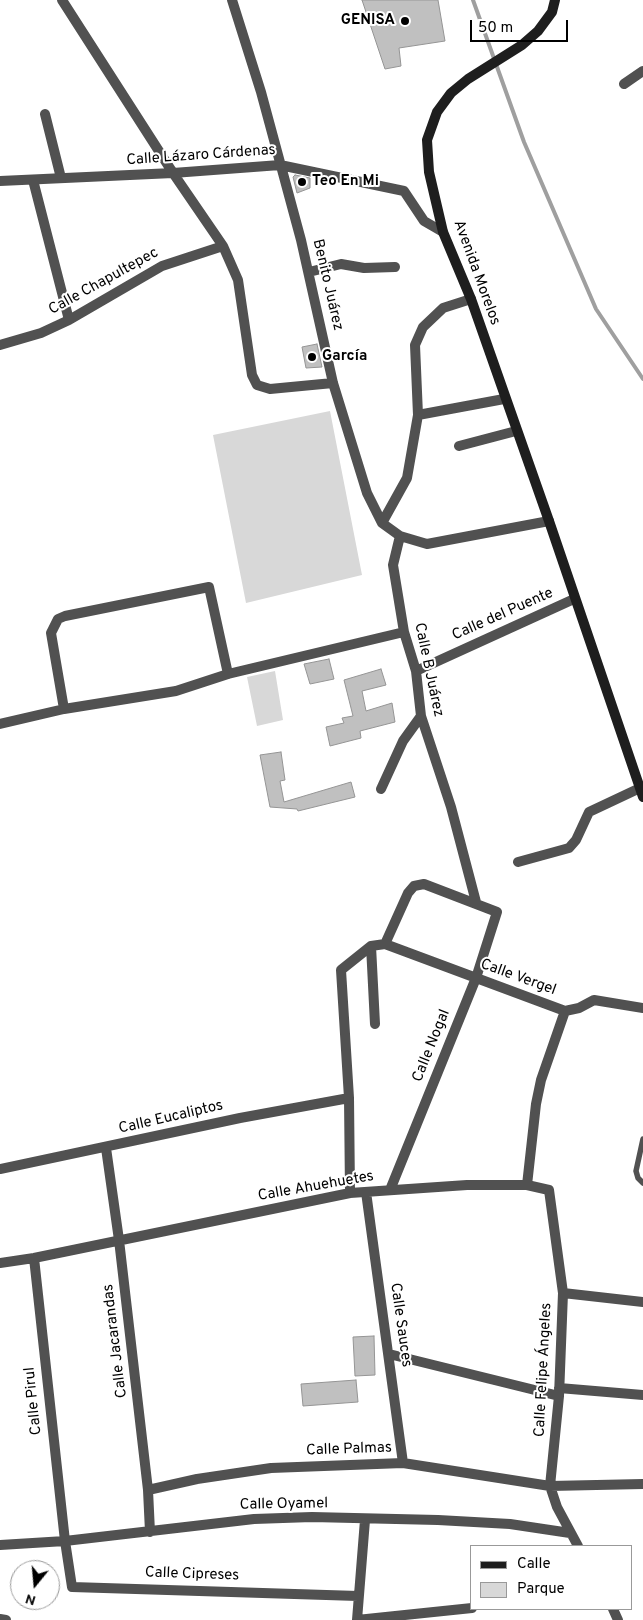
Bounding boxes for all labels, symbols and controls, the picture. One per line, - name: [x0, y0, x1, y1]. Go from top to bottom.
- scale bar: [473, 10, 570, 42]
- place label: GENISA: [341, 12, 395, 30]
- marker: GENISA: [399, 15, 411, 27]
- text: 50 m: [478, 19, 513, 38]
- street label: Calle Lázaro Cárdenas: [126, 142, 276, 170]
- place label: Teo En Mi: [312, 173, 379, 191]
- marker: Teo En Mi: [296, 176, 308, 188]
- street label: Avenida Morelos: [449, 218, 503, 328]
- street label: Benito Juárez: [308, 237, 346, 333]
- street label: Calle Chapultepec: [46, 244, 162, 320]
- place label: García: [322, 348, 367, 366]
- marker: García: [306, 351, 318, 363]
- street label: Calle del Puente: [450, 585, 556, 645]
- street label: Calle B Juárez: [409, 621, 447, 719]
- street label: Calle Vergel: [478, 956, 558, 1000]
- street label: Calle Nogal: [409, 1007, 455, 1085]
- street label: Calle Eucaliptos: [117, 1097, 225, 1139]
- street label: Calle Ahuehuetes: [257, 1168, 375, 1206]
- street label: Calle Sauces: [385, 1282, 415, 1368]
- street label: Calle Jacarandas: [100, 1283, 132, 1399]
- street label: Calle Felipe Ángeles: [531, 1302, 557, 1438]
- street label: Calle Pirul: [21, 1366, 47, 1436]
- street label: Calle Palmas: [306, 1440, 392, 1460]
- street label: Calle Oyamel: [240, 1495, 328, 1515]
- legend: [470, 1545, 633, 1610]
- text: Calle: [517, 1555, 551, 1574]
- north arrow: [10, 1560, 60, 1610]
- street label: Calle Cipreses: [145, 1564, 239, 1586]
- text: Parque: [517, 1580, 565, 1599]
- text: N: [23, 1589, 38, 1608]

